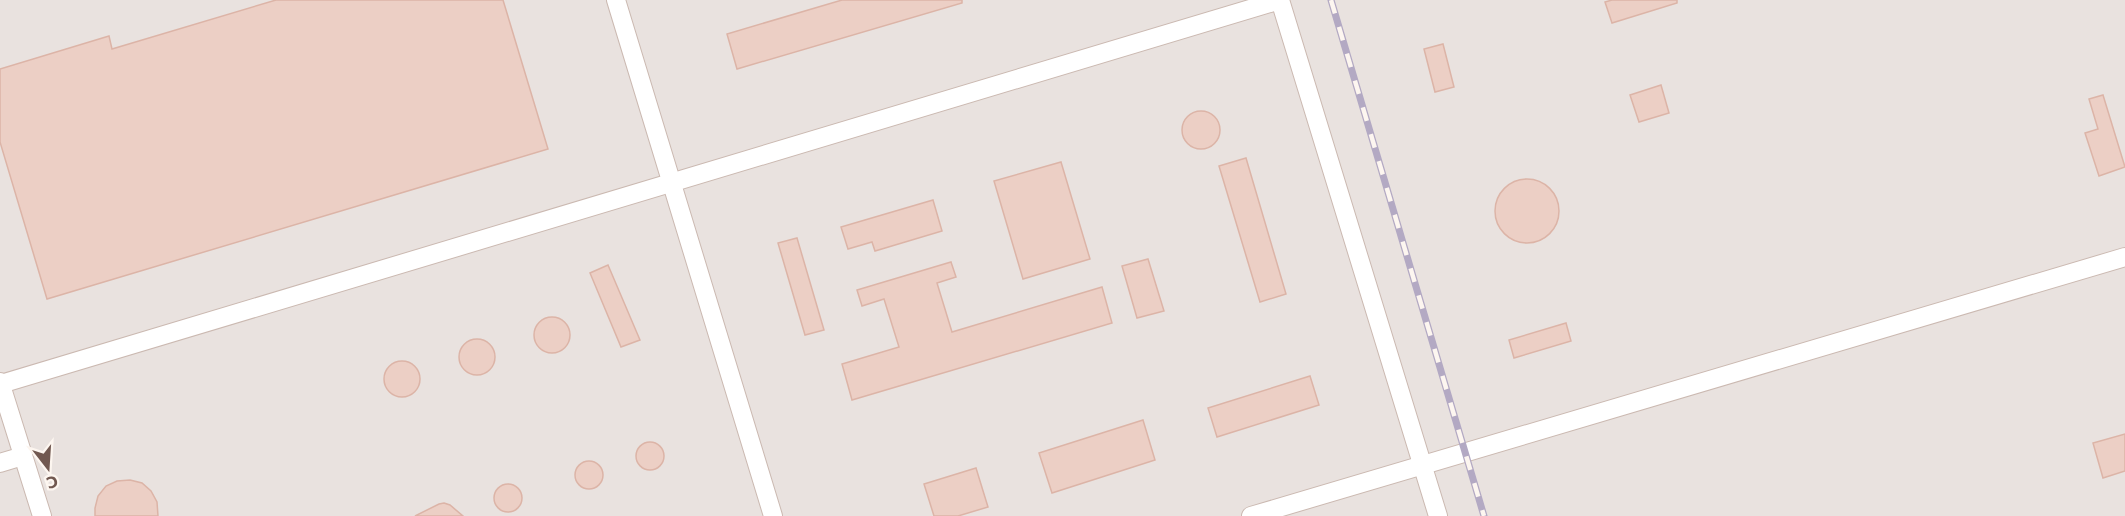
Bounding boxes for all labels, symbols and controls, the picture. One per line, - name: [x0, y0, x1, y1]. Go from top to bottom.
- north arrow: [18, 438, 78, 498]
- text: С: [44, 472, 61, 494]

